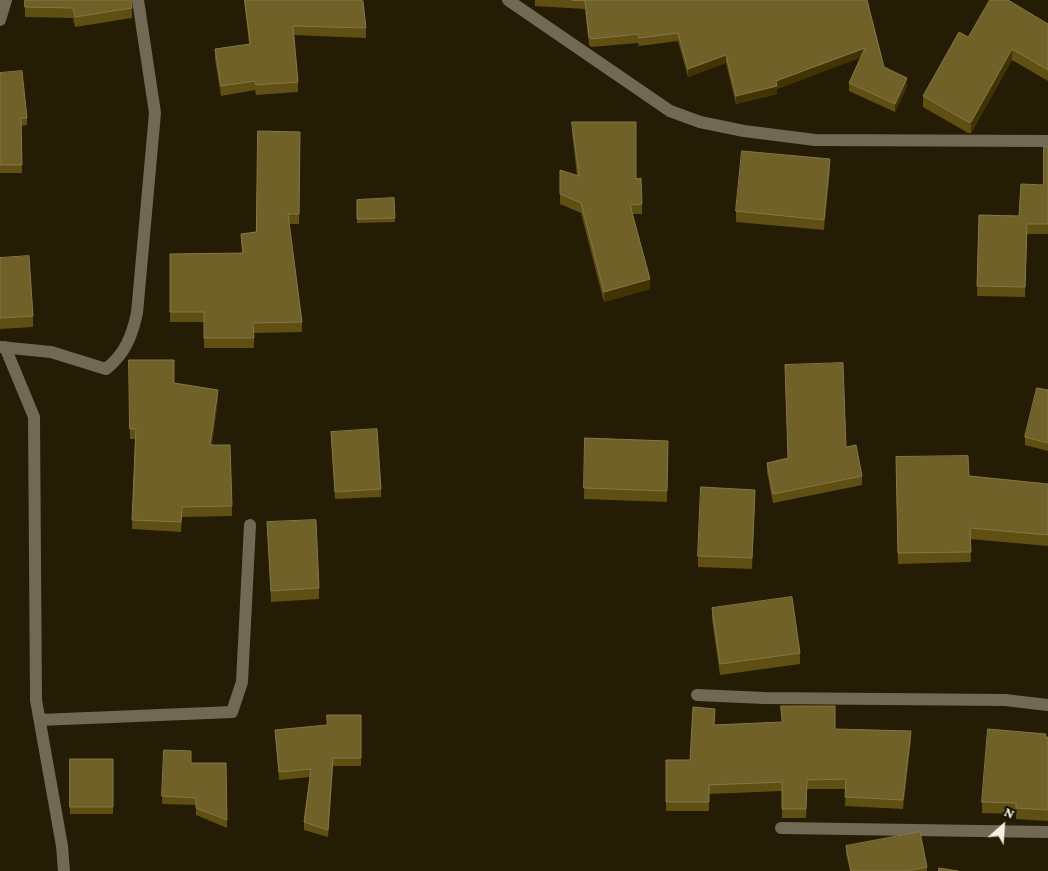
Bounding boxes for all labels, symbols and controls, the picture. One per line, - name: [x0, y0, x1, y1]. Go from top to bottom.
- north arrow: [978, 801, 1028, 851]
- text: N: [1002, 803, 1017, 822]

